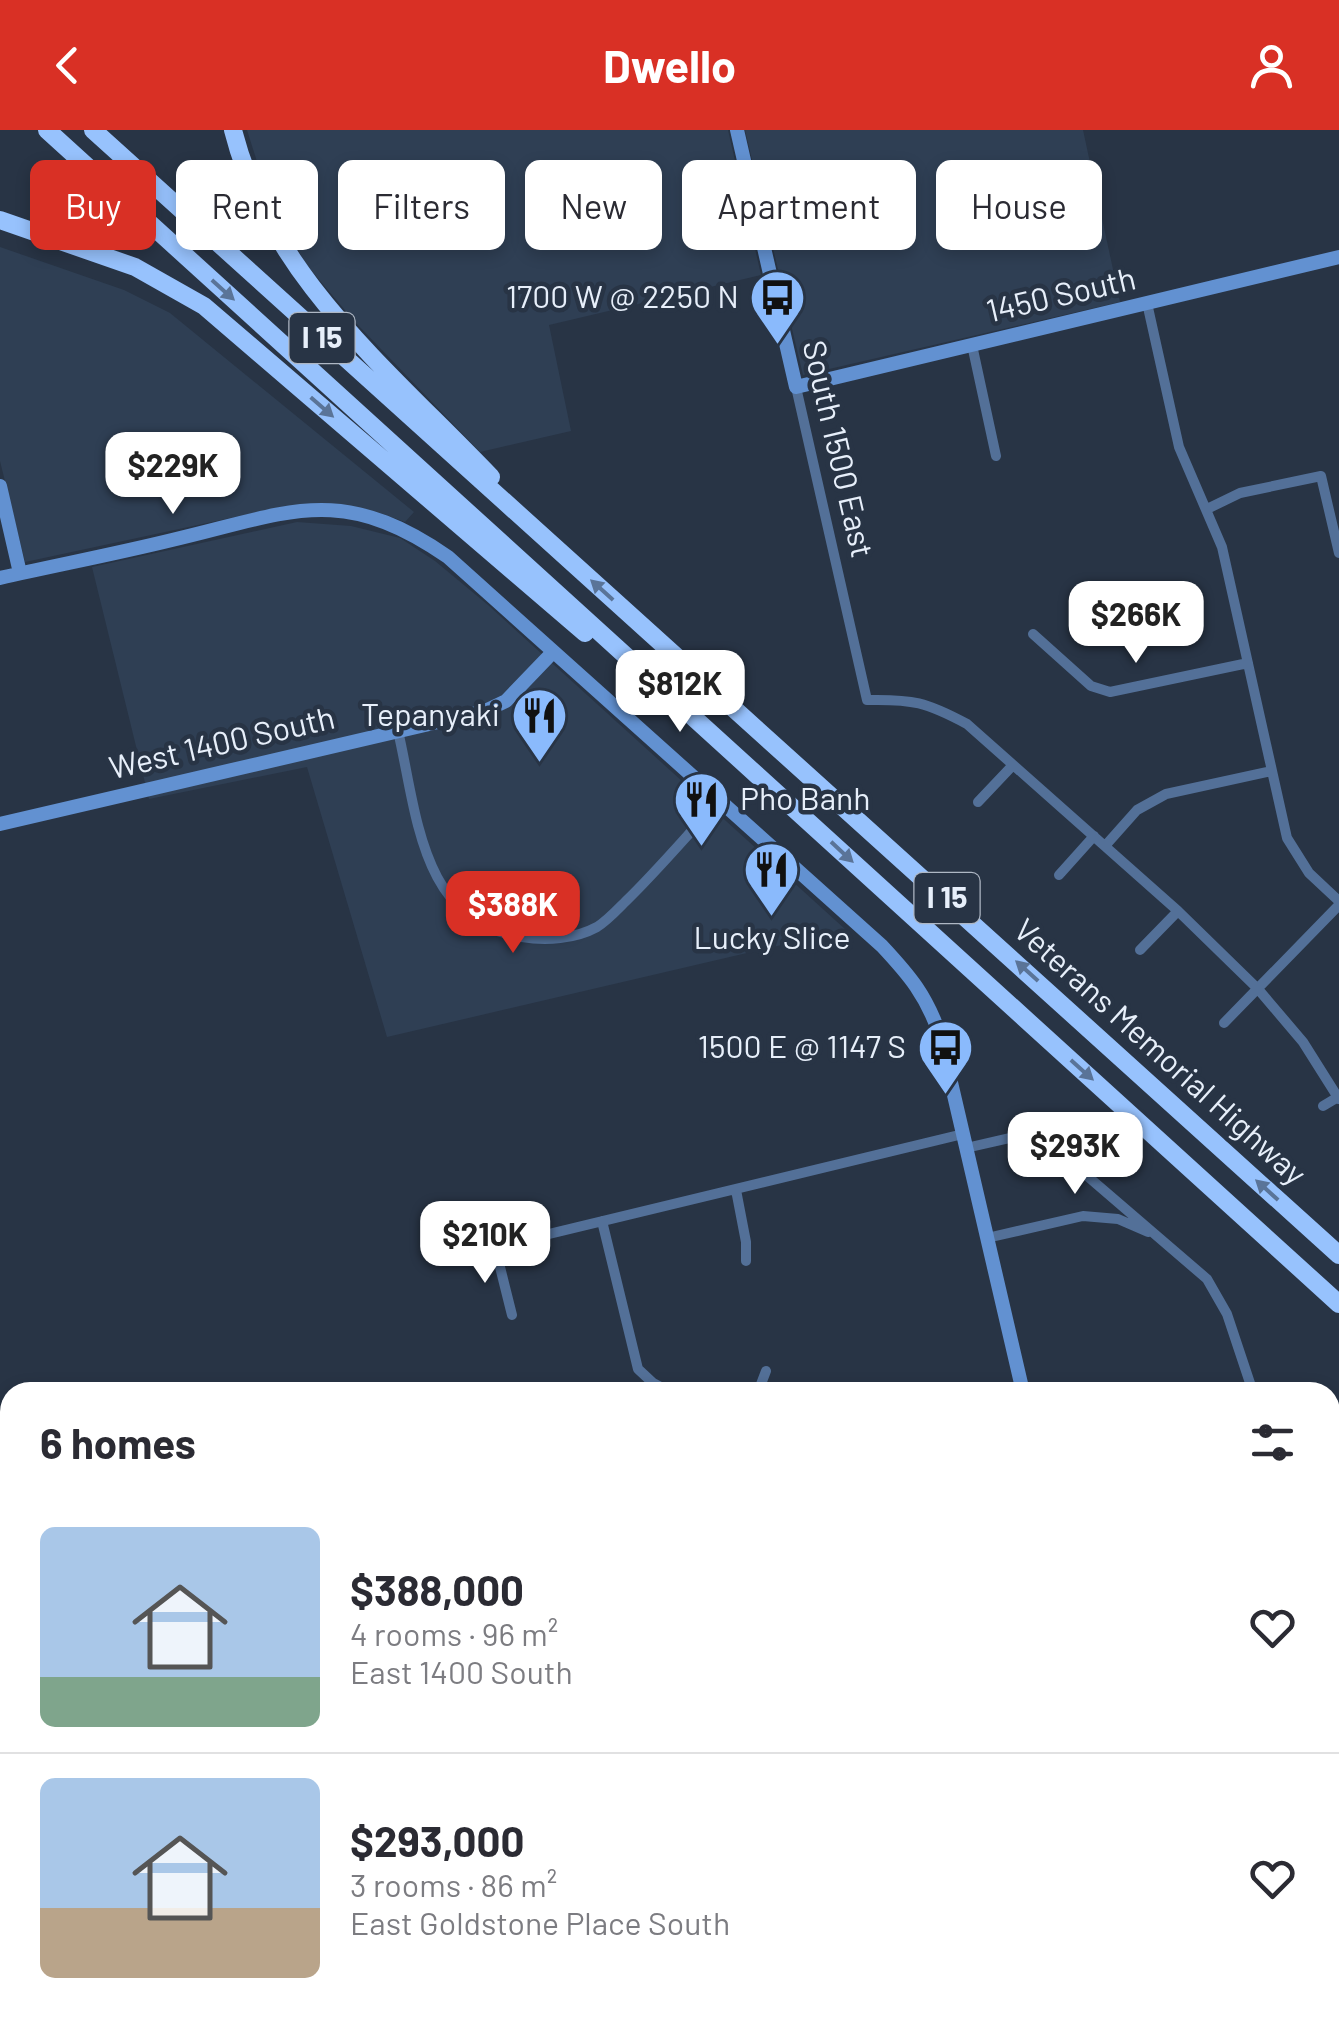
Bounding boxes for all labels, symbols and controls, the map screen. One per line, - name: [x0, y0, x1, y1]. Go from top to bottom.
- icon: back: [40, 38, 95, 93]
- text: Dwello: [603, 38, 736, 92]
- icon: person: [1244, 38, 1299, 93]
- chip: Buy: [30, 160, 156, 250]
- chip: Rent: [176, 160, 318, 250]
- chip: Filters: [338, 160, 505, 250]
- chip: New: [525, 160, 662, 250]
- chip: Apartment: [682, 160, 916, 250]
- chip: House: [936, 160, 1102, 250]
- street label: 1450 South: [982, 257, 1139, 329]
- bus stop icon: 1700 W @ 2250 N: [748, 267, 808, 346]
- place label: 1700 W @ 2250 N: [506, 276, 739, 314]
- one-way arrow: [210, 278, 235, 300]
- road number: I 15: [290, 313, 354, 363]
- street label: South 1500 East: [797, 336, 883, 561]
- one-way arrow: [309, 395, 334, 417]
- pin: $229K: [103, 432, 243, 517]
- text: $229K: [127, 445, 219, 483]
- one-way arrow: [590, 580, 615, 602]
- pin: $266K: [1066, 581, 1206, 666]
- text: $266K: [1091, 594, 1181, 632]
- pin: $812K: [610, 650, 750, 735]
- text: $812K: [638, 663, 722, 701]
- restaurant icon: Tepanyaki: [509, 685, 569, 764]
- place label: Tepanyaki: [361, 694, 500, 732]
- street label: West 1400 South: [105, 697, 338, 785]
- restaurant icon: Pho Banh: [671, 769, 731, 848]
- place label: Pho Banh: [740, 778, 871, 816]
- restaurant icon: Lucky Slice: [742, 839, 802, 918]
- one-way arrow: [829, 840, 854, 862]
- pin: $388K: [443, 871, 583, 956]
- road number: I 15: [914, 873, 980, 923]
- text: $388K: [468, 884, 558, 922]
- street label: Veterans Memorial Highway: [1008, 909, 1315, 1192]
- place label: Lucky Slice: [694, 917, 850, 955]
- one-way arrow: [1015, 960, 1039, 983]
- bus stop icon: 1500 E @ 1147 S: [915, 1017, 975, 1096]
- place label: 1500 E @ 1147 S: [698, 1026, 906, 1064]
- one-way arrow: [1069, 1059, 1094, 1081]
- pin: $293K: [1005, 1112, 1145, 1197]
- text: $293K: [1030, 1125, 1120, 1163]
- one-way arrow: [1255, 1179, 1279, 1202]
- pin: $210K: [415, 1201, 555, 1286]
- text: $210K: [442, 1214, 528, 1252]
- icon: filters: [1245, 1415, 1300, 1470]
- text: 6 homes: [40, 1417, 196, 1467]
- text: $388,000: [350, 1564, 524, 1614]
- icon: home: [120, 1567, 240, 1687]
- icon: heart: [1245, 1600, 1300, 1655]
- text: 4 rooms · 96 m²: [350, 1614, 558, 1652]
- text: East 1400 South: [350, 1652, 573, 1690]
- text: $293,000: [350, 1815, 524, 1865]
- icon: home: [120, 1818, 240, 1938]
- icon: heart: [1245, 1851, 1300, 1906]
- text: 3 rooms · 86 m²: [350, 1865, 557, 1903]
- text: East Goldstone Place South: [350, 1903, 730, 1941]

